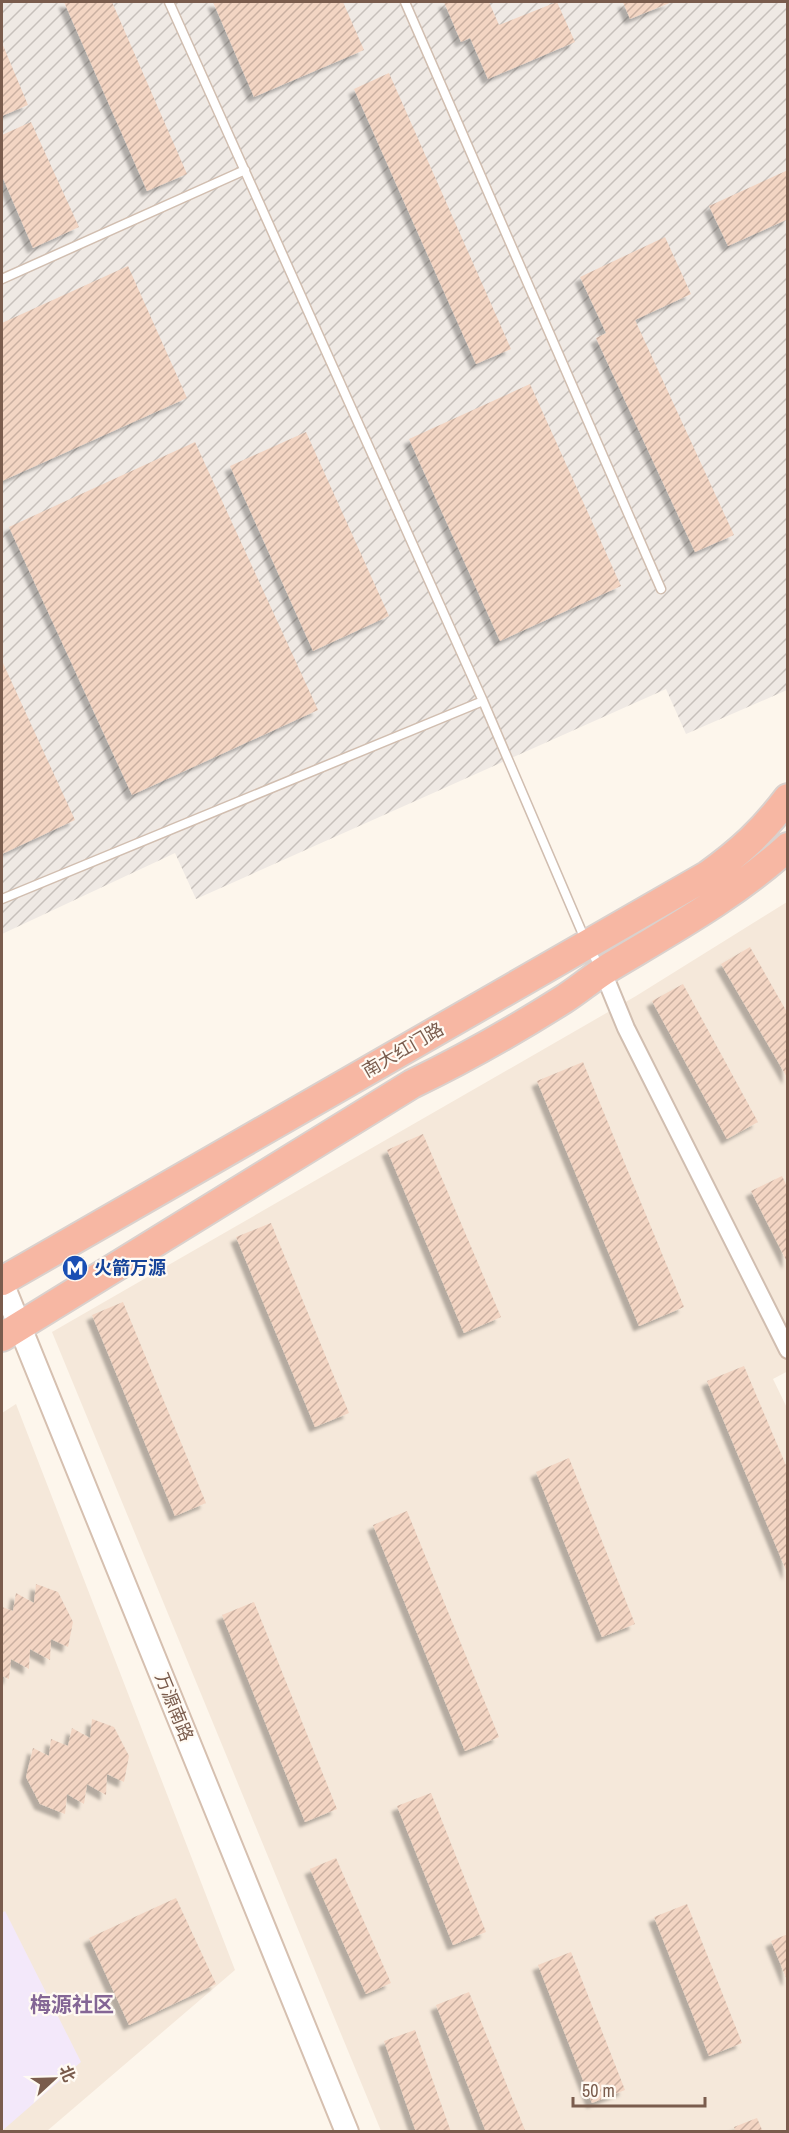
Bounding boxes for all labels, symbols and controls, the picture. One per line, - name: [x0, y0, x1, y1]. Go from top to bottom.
- street label: 南大红门路: [358, 1016, 448, 1083]
- metro station icon: 火箭万源: [60, 1253, 90, 1283]
- place label: 火箭万源: [94, 1255, 166, 1280]
- street label: 万源南路: [149, 1669, 200, 1745]
- district label: 梅源社区: [30, 1990, 114, 2019]
- north arrow: [24, 2049, 84, 2109]
- text: 北: [55, 2062, 81, 2085]
- scale bar: [573, 2070, 705, 2108]
- text: 50 m: [582, 2078, 615, 2103]

